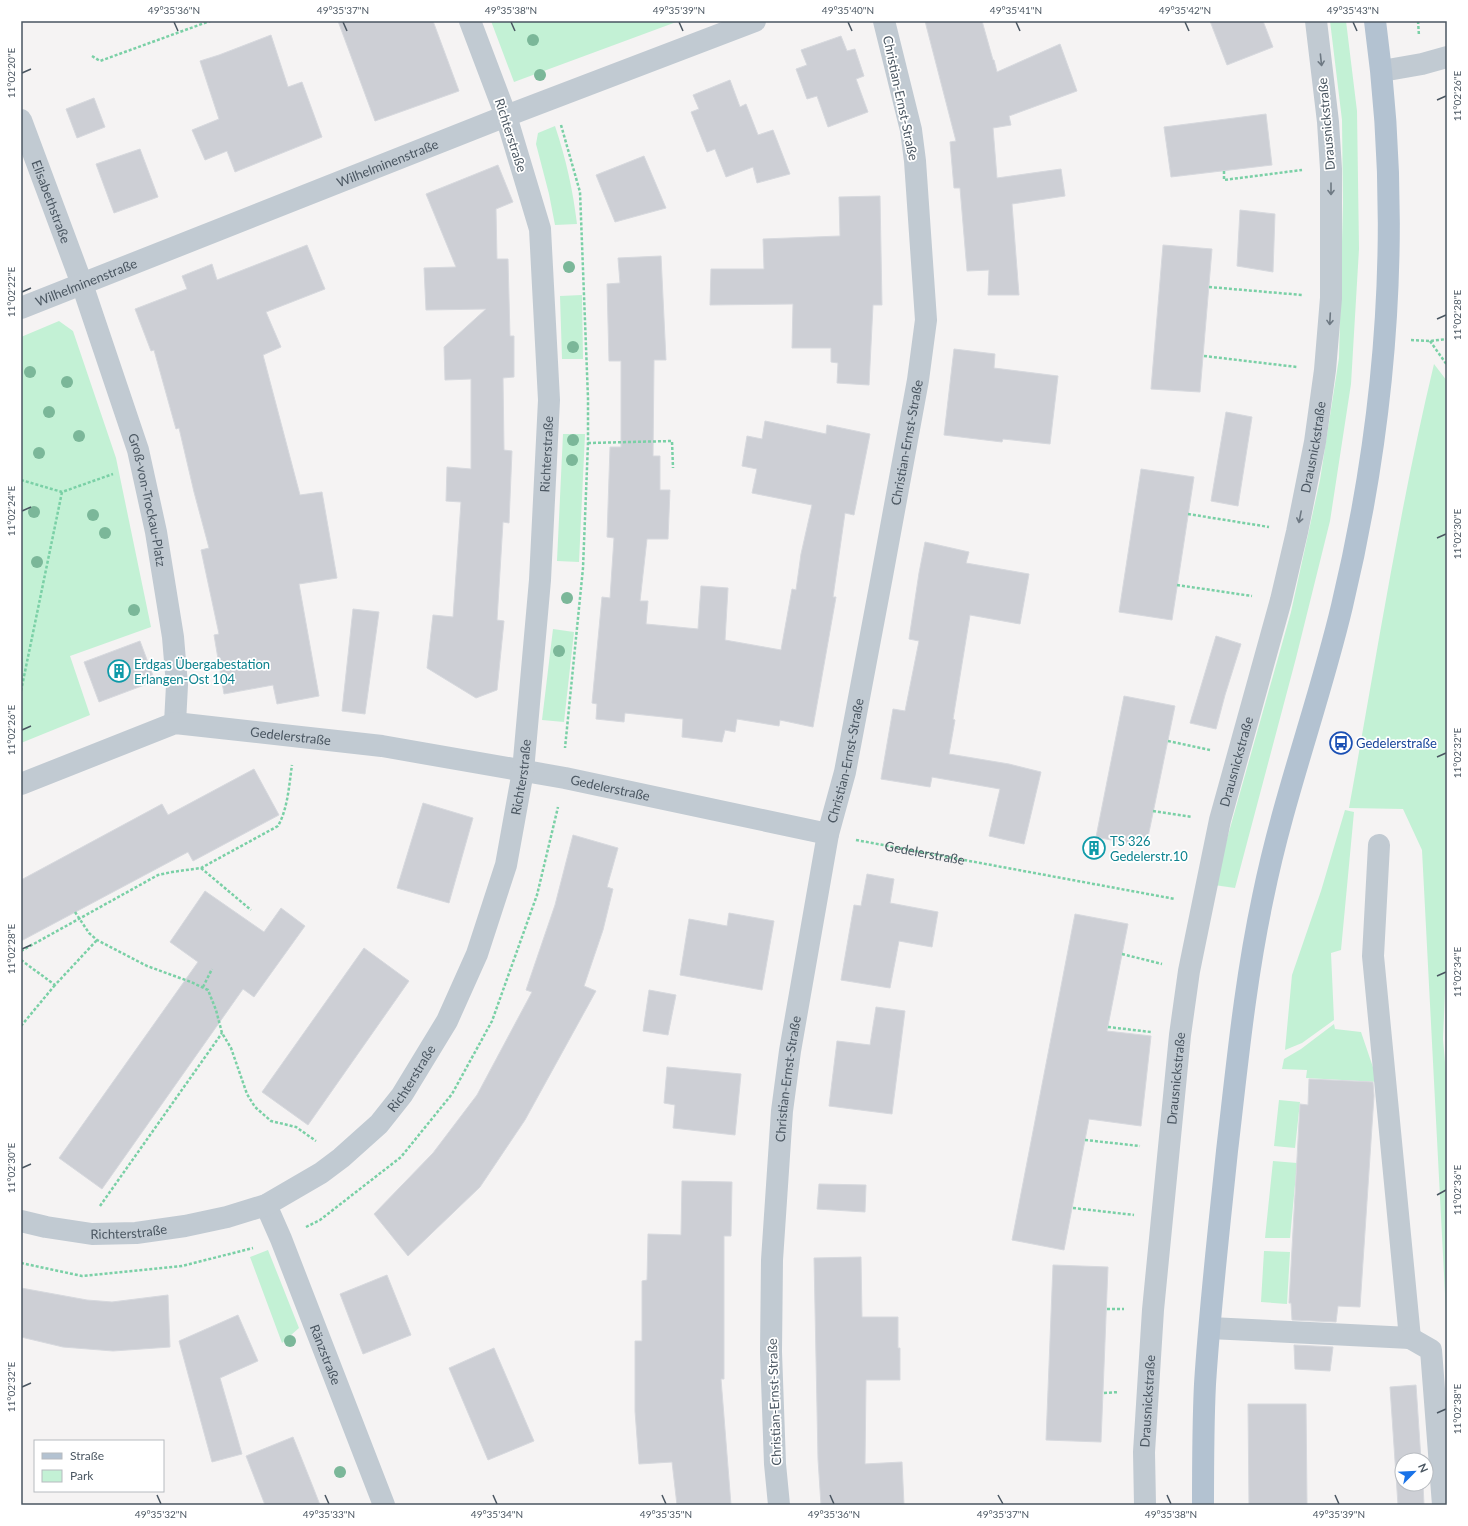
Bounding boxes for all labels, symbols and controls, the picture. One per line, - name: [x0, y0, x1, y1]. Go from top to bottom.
- text: 49°35'36"N: [148, 4, 200, 16]
- text: 49°35'37"N: [317, 4, 369, 16]
- text: 49°35'38"N: [485, 4, 537, 16]
- text: 49°35'39"N: [653, 4, 705, 16]
- text: 49°35'40"N: [822, 4, 874, 16]
- text: 49°35'41"N: [990, 4, 1042, 16]
- text: 49°35'42"N: [1159, 4, 1211, 16]
- text: 49°35'43"N: [1327, 4, 1379, 16]
- street label: Christian-Ernst-Straße: [880, 34, 922, 162]
- text: 11°02'20"E: [5, 48, 17, 98]
- one-way arrow: [1317, 53, 1325, 66]
- text: 11°02'26"E: [1451, 71, 1463, 121]
- street label: Drausnickstraße: [1314, 77, 1338, 171]
- street label: Richterstraße: [492, 96, 530, 174]
- street label: Wilhelminenstraße: [334, 136, 441, 190]
- street label: Elisabethstraße: [29, 158, 74, 246]
- one-way arrow: [1327, 182, 1335, 195]
- street label: Wilhelminenstraße: [33, 255, 139, 310]
- text: 11°02'22"E: [5, 267, 17, 317]
- text: 11°02'28"E: [1451, 290, 1463, 340]
- one-way arrow: [1326, 312, 1333, 325]
- street label: Christian-Ernst-Straße: [887, 378, 926, 507]
- street label: Drausnickstraße: [1297, 400, 1329, 494]
- street label: Richterstraße: [536, 415, 556, 493]
- street label: Groß-von-Trockau-Platz: [125, 431, 170, 568]
- text: 11°02'24"E: [5, 486, 17, 536]
- text: 11°02'30"E: [1451, 509, 1463, 559]
- one-way arrow: [1296, 510, 1304, 523]
- place label: Erdgas Übergabestation Erlangen-Ost 104: [134, 656, 270, 687]
- building icon: Erdgas Übergabestation Erlangen-Ost 104: [106, 658, 132, 684]
- street label: Christian-Ernst-Straße: [823, 697, 867, 825]
- text: 11°02'26"E: [5, 705, 17, 755]
- street label: Drausnickstraße: [1216, 715, 1256, 808]
- street label: Gedelerstraße: [250, 723, 332, 748]
- text: 11°02'32"E: [1451, 728, 1463, 778]
- bus stop icon: Gedelerstraße: [1328, 730, 1354, 756]
- place label: Gedelerstraße: [1356, 735, 1437, 751]
- street label: Richterstraße: [507, 738, 534, 816]
- street label: Gedelerstraße: [569, 771, 652, 804]
- place label: TS 326 Gedelerstr.10: [1110, 833, 1188, 864]
- building icon: TS 326 Gedelerstr.10: [1081, 835, 1107, 861]
- street label: Gedelerstraße: [884, 838, 966, 868]
- text: 11°02'28"E: [5, 924, 17, 974]
- text: 11°02'34"E: [1451, 947, 1463, 997]
- street label: Christian-Ernst-Straße: [772, 1014, 804, 1143]
- street label: Drausnickstraße: [1163, 1031, 1188, 1125]
- street label: Richterstraße: [384, 1042, 439, 1115]
- text: 11°02'30"E: [5, 1143, 17, 1193]
- text: 11°02'36"E: [1451, 1165, 1463, 1215]
- street label: Richterstraße: [90, 1221, 168, 1242]
- street label: Ränzstraße: [307, 1322, 345, 1387]
- street label: Christian-Ernst-Straße: [764, 1338, 784, 1466]
- street label: Drausnickstraße: [1136, 1354, 1158, 1448]
- text: 11°02'32"E: [5, 1362, 17, 1412]
- text: 11°02'38"E: [1451, 1384, 1463, 1434]
- legend: [34, 1440, 164, 1492]
- text: Straße: [70, 1448, 104, 1463]
- north arrow: [1394, 1452, 1434, 1492]
- text: N: [1416, 1461, 1431, 1474]
- text: Park: [70, 1468, 94, 1483]
- text: 49°35'32"N: [135, 1508, 187, 1520]
- text: 49°35'33"N: [303, 1508, 355, 1520]
- text: 49°35'34"N: [471, 1508, 523, 1520]
- text: 49°35'35"N: [640, 1508, 692, 1520]
- text: 49°35'36"N: [808, 1508, 860, 1520]
- text: 49°35'37"N: [977, 1508, 1029, 1520]
- text: 49°35'38"N: [1145, 1508, 1197, 1520]
- text: 49°35'39"N: [1313, 1508, 1365, 1520]

